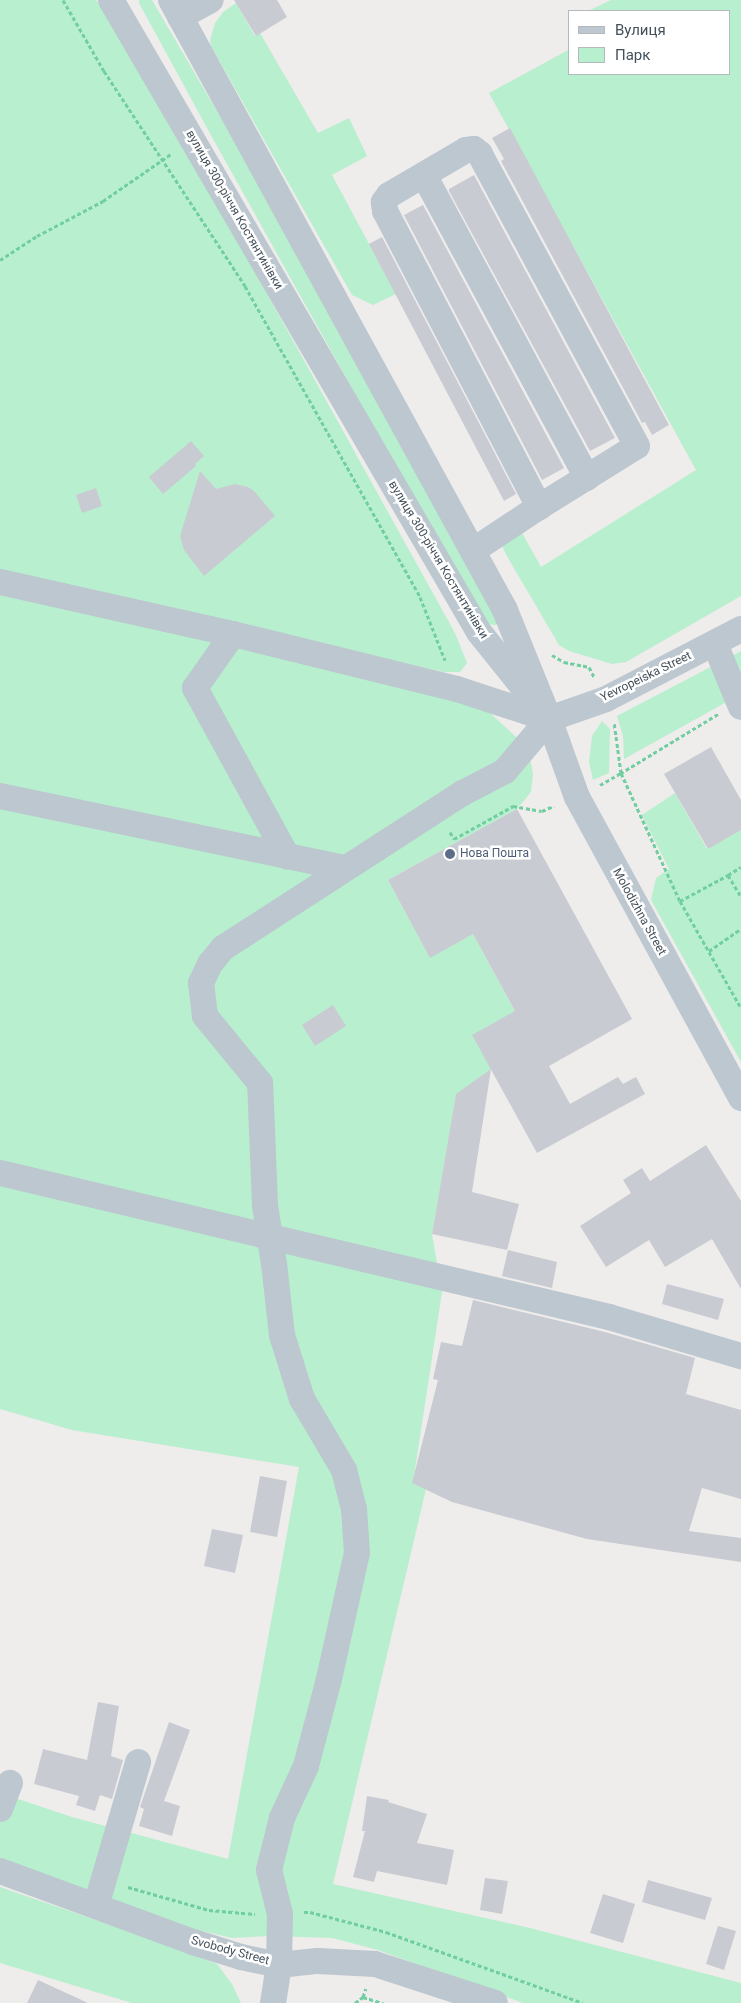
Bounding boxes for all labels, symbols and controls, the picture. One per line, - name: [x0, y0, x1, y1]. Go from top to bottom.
- legend: [568, 10, 731, 75]
- text: Вулиця: [615, 21, 666, 39]
- text: Парк: [615, 46, 650, 64]
- street label: вулиця 300-річчя Костянтинівки: [182, 128, 286, 292]
- street label: вулиця 300-річчя Костянтинівки: [385, 479, 491, 641]
- street label: Yevropeiska Street: [598, 649, 694, 705]
- place label: Нова Пошта: [460, 847, 529, 861]
- marker: Нова Пошта: [444, 848, 456, 860]
- street label: Molodizhna Street: [609, 866, 669, 958]
- street label: Svobody Street: [189, 1934, 271, 1968]

